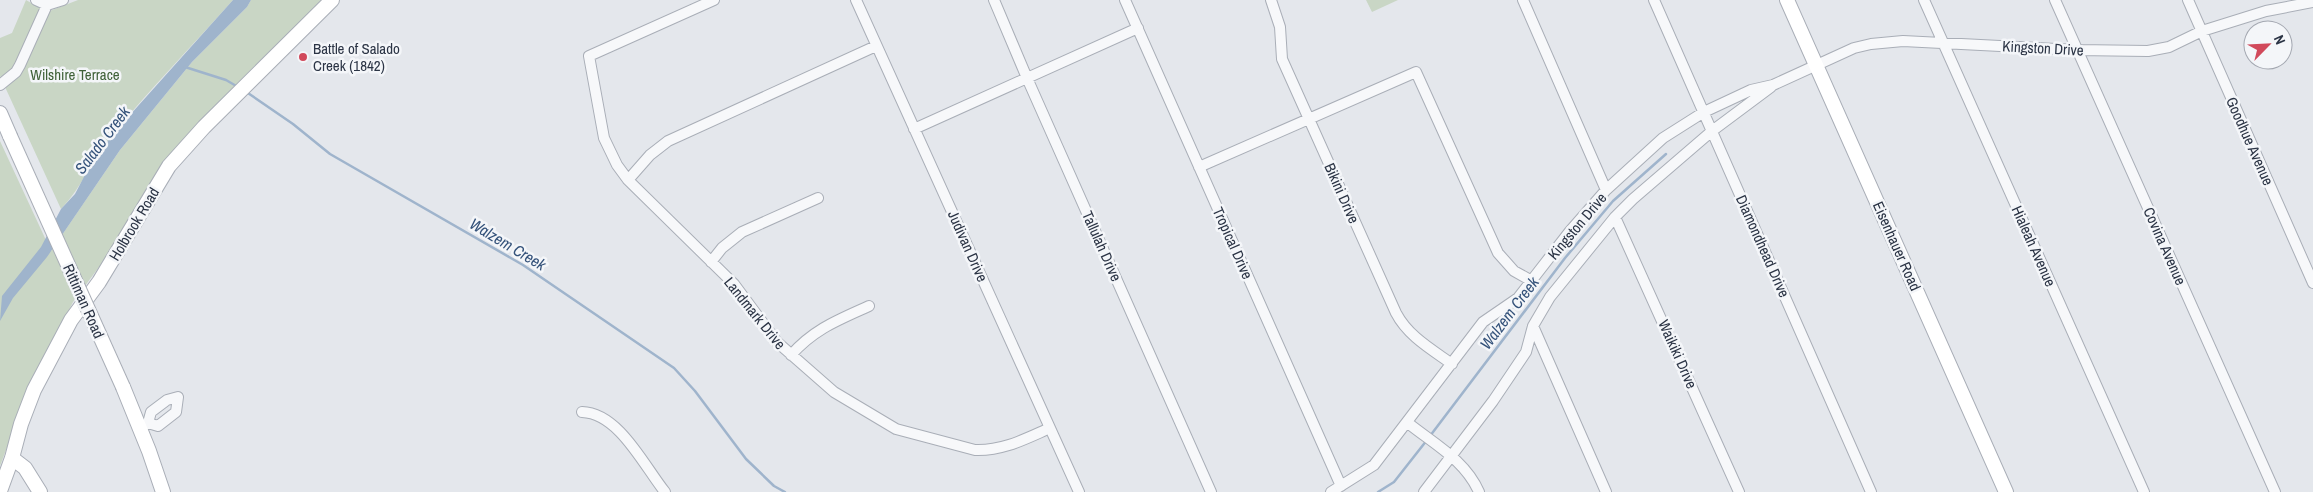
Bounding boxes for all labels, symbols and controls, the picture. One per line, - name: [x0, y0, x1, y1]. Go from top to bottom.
- north arrow: [2243, 20, 2293, 70]
- text: N: [2270, 32, 2290, 47]
- street label: Kingston Drive: [2002, 35, 2084, 61]
- place label: Battle of Salado Creek (1842): [313, 38, 400, 76]
- marker: Battle of Salado Creek (1842): [297, 51, 309, 63]
- park label: Wilshire Terrace: [30, 64, 120, 85]
- street label: Goodhue Avenue: [2221, 93, 2279, 189]
- water label: Salado Creek: [69, 101, 135, 178]
- street label: Bikini Drive: [1319, 159, 1365, 227]
- street label: Holbrook Road: [104, 183, 164, 265]
- street label: Kingston Drive: [1543, 188, 1611, 264]
- street label: Diamondhead Drive: [1731, 191, 1795, 301]
- street label: Eisenhauer Road: [1868, 198, 1926, 294]
- street label: Hialeah Avenue: [2007, 202, 2061, 290]
- street label: Tropical Drive: [1208, 204, 1258, 282]
- street label: Covina Avenue: [2138, 204, 2192, 288]
- street label: Judivan Drive: [943, 207, 993, 285]
- street label: Tallulah Drive: [1077, 208, 1127, 285]
- water label: Walzem Creek: [466, 212, 551, 276]
- street label: Rittiman Road: [58, 261, 110, 341]
- street label: Landmark Drive: [719, 272, 791, 354]
- water label: Walzem Creek: [1474, 272, 1544, 354]
- street label: Waikiki Drive: [1653, 316, 1703, 392]

